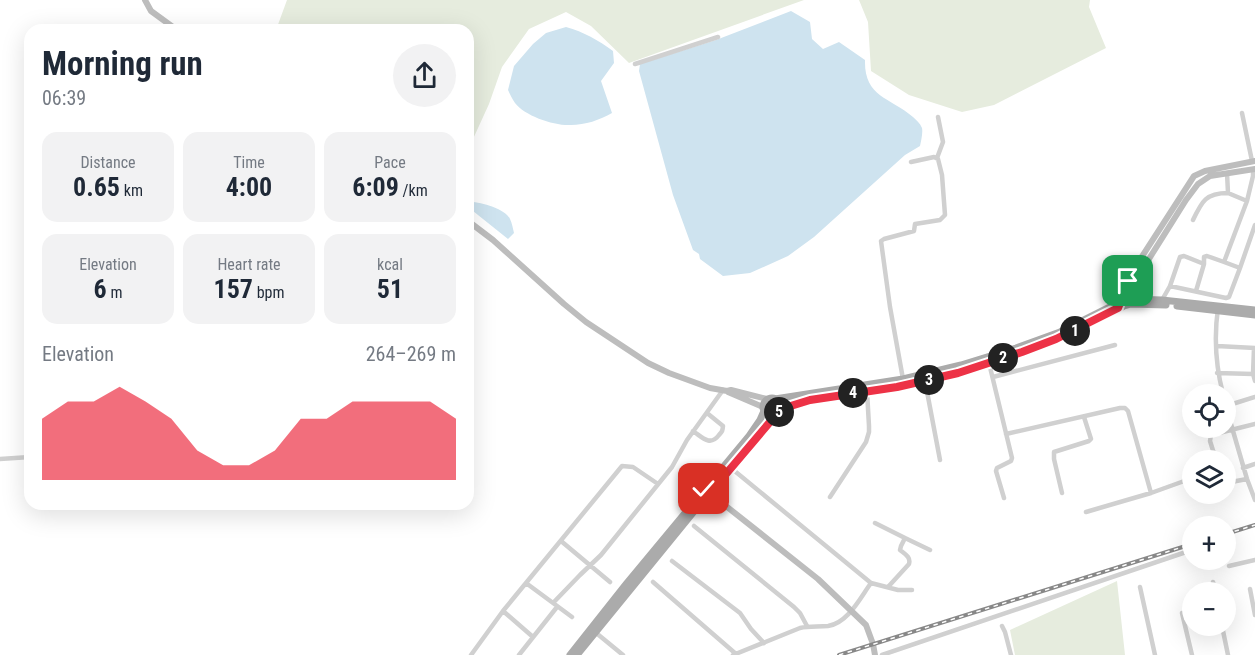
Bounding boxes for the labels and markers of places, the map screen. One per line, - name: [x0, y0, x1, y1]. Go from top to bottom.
- pin: [1102, 255, 1153, 306]
- pin: 1: [1060, 316, 1090, 346]
- pin: 2: [988, 343, 1018, 373]
- pin: 3: [914, 365, 944, 395]
- pin: 4: [838, 378, 868, 408]
- pin: 5: [764, 397, 794, 427]
- pin: [678, 463, 729, 514]

